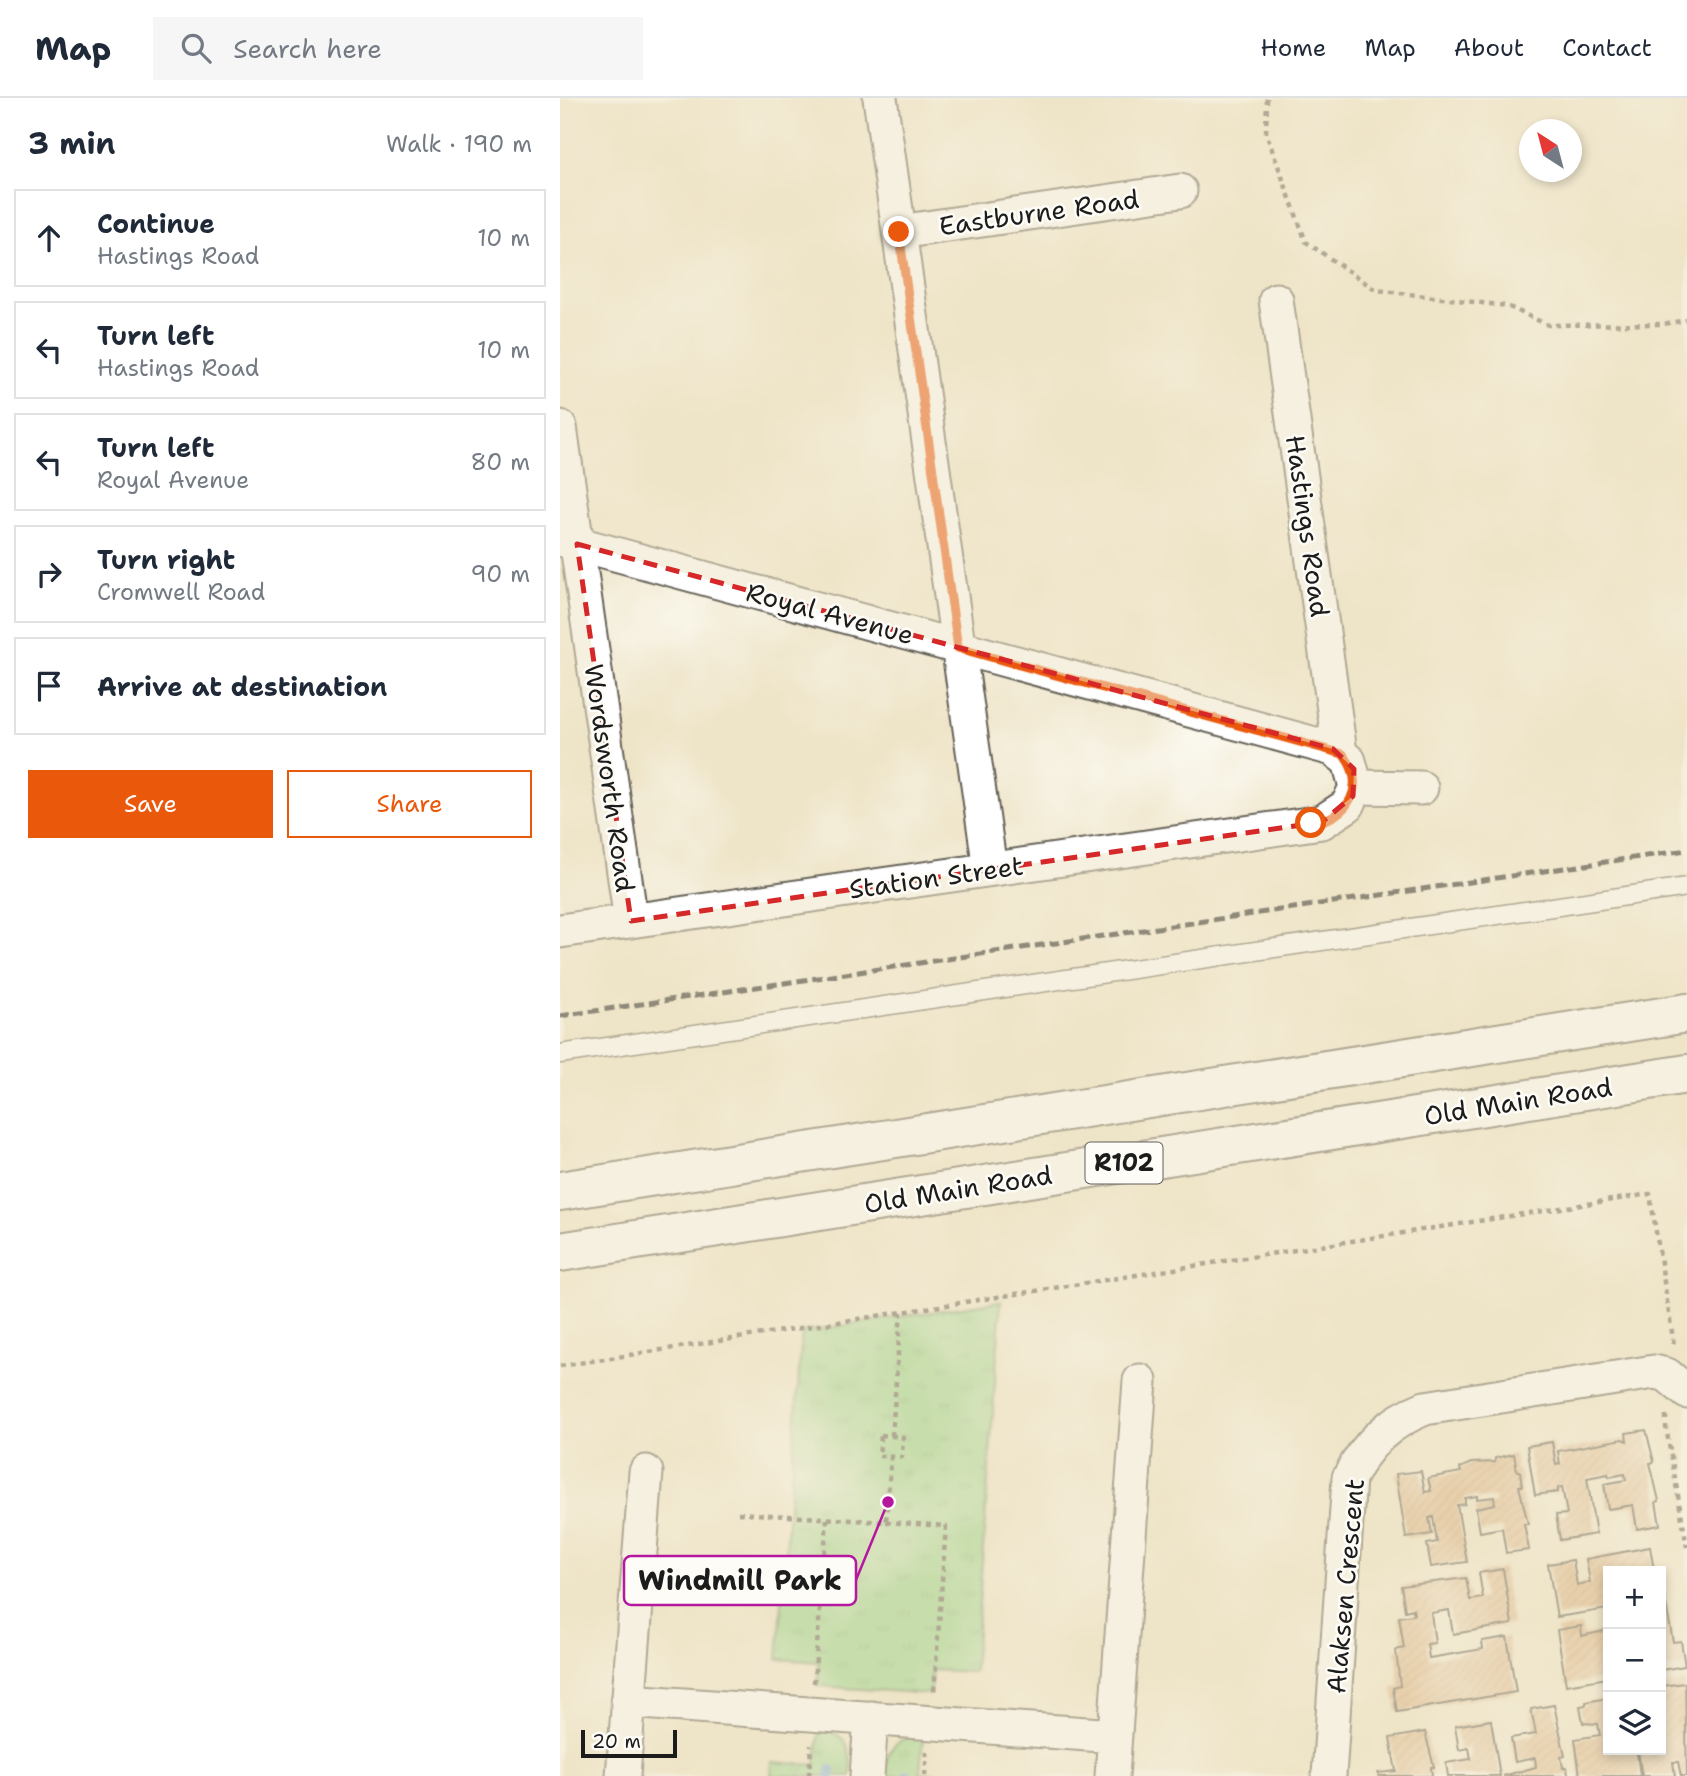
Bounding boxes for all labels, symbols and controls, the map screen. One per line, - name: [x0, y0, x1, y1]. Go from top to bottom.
- search box: [153, 17, 643, 80]
- text: Map: [35, 26, 111, 71]
- icon: search: [177, 29, 215, 67]
- text: Search here: [233, 31, 382, 66]
- text: Home: [1260, 32, 1326, 64]
- text: Map: [1364, 32, 1416, 64]
- text: About: [1454, 32, 1524, 64]
- text: Contact: [1562, 32, 1652, 64]
- north arrow: [1519, 119, 1582, 182]
- text: 3 min: [28, 123, 115, 164]
- text: Walk · 190 m: [386, 129, 532, 159]
- street label: Eastburne Road: [937, 181, 1141, 243]
- text: Continue: [97, 206, 215, 241]
- route end: [883, 216, 914, 247]
- icon: ahead: [30, 219, 68, 257]
- text: 10 m: [477, 223, 530, 253]
- text: Hastings Road: [97, 241, 259, 271]
- text: Turn left: [97, 318, 214, 353]
- icon: left: [30, 331, 68, 369]
- text: 10 m: [477, 335, 530, 365]
- text: Hastings Road: [97, 353, 259, 383]
- text: Turn left: [97, 430, 214, 465]
- street label: Hastings Road: [1278, 433, 1338, 619]
- icon: left: [30, 443, 68, 481]
- text: 80 m: [471, 447, 530, 477]
- text: Royal Avenue: [97, 465, 249, 495]
- text: Turn right: [97, 542, 235, 577]
- icon: right: [30, 555, 68, 593]
- text: 90 m: [470, 559, 530, 589]
- street label: Royal Avenue: [742, 574, 918, 652]
- text: Cromwell Road: [97, 577, 265, 607]
- street label: Wordsworth Road: [577, 662, 643, 894]
- icon: arrive: [30, 667, 68, 705]
- text: Arrive at destination: [97, 669, 387, 704]
- button: Save: [28, 770, 273, 838]
- button: Share: [287, 770, 532, 838]
- route start: [1295, 807, 1326, 838]
- street label: Station Street: [847, 847, 1025, 907]
- street label: Old Main Road: [1421, 1069, 1615, 1133]
- road number: R102: [1086, 1142, 1162, 1184]
- street label: Old Main Road: [861, 1157, 1055, 1221]
- street label: Alaksen Crescent: [1318, 1477, 1372, 1695]
- callout: Windmill Park: [624, 1556, 856, 1605]
- text: Windmill Park: [638, 1561, 842, 1599]
- map controls: [1603, 1566, 1666, 1755]
- button: +: [1603, 1566, 1666, 1629]
- button: −: [1603, 1629, 1666, 1692]
- button: layers: [1603, 1692, 1666, 1755]
- scale bar: [581, 1727, 677, 1759]
- text: 20 m: [592, 1729, 641, 1754]

